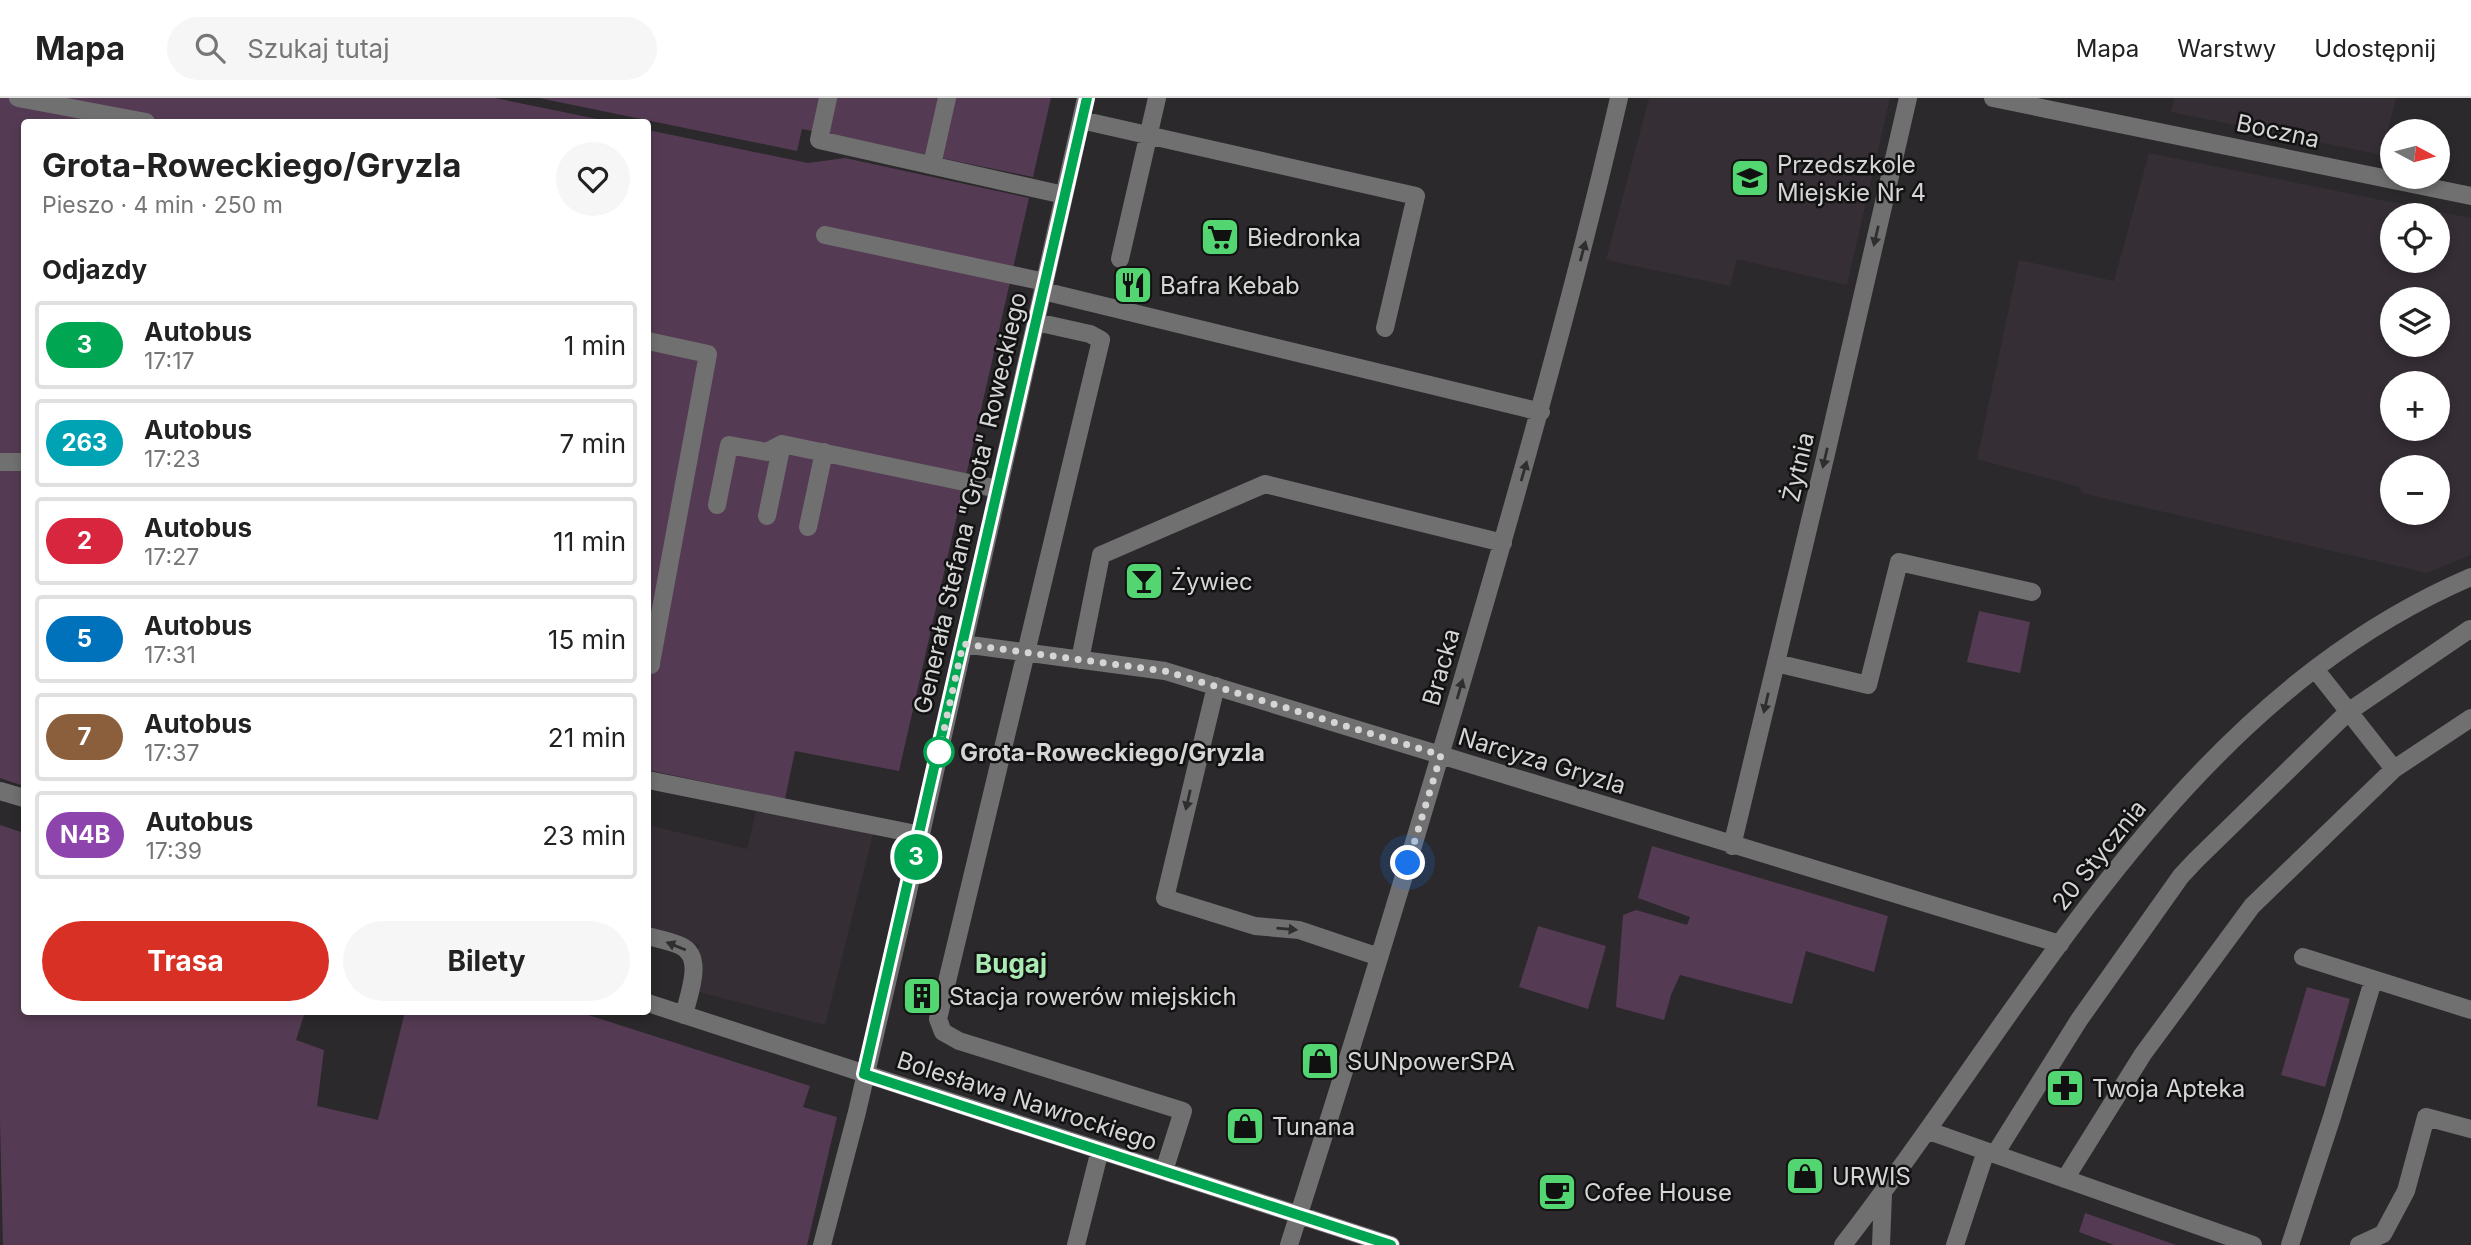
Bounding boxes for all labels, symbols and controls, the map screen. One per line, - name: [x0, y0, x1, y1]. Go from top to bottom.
- search box: [167, 17, 657, 80]
- text: Mapa: [35, 28, 125, 68]
- icon: search: [191, 29, 229, 67]
- text: Szukaj tutaj: [247, 33, 390, 64]
- text: Mapa: [2076, 34, 2139, 63]
- text: Warstwy: [2177, 34, 2276, 63]
- text: Udostępnij: [2314, 34, 2436, 63]
- street label: Boczna: [2234, 108, 2322, 154]
- north arrow: [2380, 119, 2450, 189]
- map controls: [2380, 119, 2450, 525]
- button: heart: [556, 142, 630, 216]
- text: Grota-Roweckiego/Gryzla: [42, 145, 461, 185]
- place label: Przedszkole Miejskie Nr 4: [1777, 150, 1926, 207]
- school or university icon: Przedszkole Miejskie Nr 4: [1729, 157, 1771, 199]
- text: Pieszo · 4 min · 250 m: [42, 191, 283, 219]
- button: locate: [2380, 203, 2450, 273]
- supermarket icon: Biedronka: [1199, 216, 1241, 258]
- place label: Biedronka: [1247, 223, 1361, 252]
- one-way arrow: [1870, 225, 1881, 247]
- one-way arrow: [1578, 240, 1589, 262]
- text: Odjazdy: [42, 254, 147, 285]
- restaurant icon: Bafra Kebab: [1112, 264, 1154, 306]
- place label: Bafra Kebab: [1160, 271, 1300, 300]
- button: layers: [2380, 287, 2450, 357]
- street label: Generała Stefana "Grota" Roweckiego: [907, 289, 1033, 717]
- text: Autobus: [144, 316, 252, 347]
- text: 3: [77, 330, 92, 359]
- text: 1 min: [564, 330, 626, 361]
- text: 17:17: [144, 347, 195, 375]
- button: +: [2380, 371, 2450, 441]
- text: Autobus: [144, 414, 252, 445]
- text: 263: [61, 428, 108, 457]
- text: 7 min: [560, 428, 626, 459]
- street label: Żytnia: [1776, 430, 1820, 504]
- text: 17:23: [144, 445, 200, 473]
- one-way arrow: [1820, 447, 1831, 469]
- button: −: [2380, 455, 2450, 525]
- one-way arrow: [1519, 460, 1529, 481]
- text: Autobus: [144, 512, 252, 543]
- text: 2: [77, 526, 92, 555]
- text: 11 min: [553, 526, 626, 557]
- text: 17:27: [144, 543, 199, 571]
- bar icon: Żywiec: [1123, 560, 1165, 602]
- place label: Żywiec: [1171, 567, 1253, 596]
- text: Autobus: [144, 610, 252, 641]
- text: 5: [77, 624, 92, 653]
- text: 15 min: [548, 624, 626, 655]
- street label: Bracka: [1416, 625, 1466, 709]
- text: 17:31: [144, 641, 196, 669]
- one-way arrow: [1456, 678, 1466, 699]
- one-way arrow: [1760, 692, 1771, 714]
- text: Autobus: [144, 708, 252, 739]
- text: 7: [78, 722, 91, 751]
- text: 21 min: [548, 722, 626, 753]
- street label: Narcyza Gryzla: [1455, 722, 1629, 800]
- marker: Grota-Roweckiego/Gryzla: [924, 737, 954, 767]
- place label: Grota-Roweckiego/Gryzla: [960, 738, 1265, 767]
- text: 17:37: [144, 739, 199, 767]
- one-way arrow: [1183, 789, 1194, 811]
- street label: 20 Stycznia: [2046, 794, 2152, 916]
- text: Autobus: [145, 806, 253, 837]
- text: N4B: [60, 820, 110, 849]
- text: 23 min: [542, 820, 626, 851]
- line badge: 3: [893, 834, 939, 880]
- text: 17:39: [145, 837, 202, 865]
- text: 3: [908, 842, 924, 871]
- your location: [1390, 845, 1425, 880]
- button: Trasa: [42, 921, 329, 1001]
- button: Bilety: [343, 921, 630, 1001]
- one-way arrow: [1277, 924, 1299, 935]
- one-way arrow: [665, 940, 686, 951]
- district label: Bugaj: [975, 948, 1047, 979]
- building icon: Stacja rowerów miejskich: [901, 975, 943, 1017]
- place label: Stacja rowerów miejskich: [949, 982, 1237, 1011]
- shop icon: SUNpowerSPA: [1299, 1040, 1341, 1082]
- street label: Bolesława Nawrockiego: [893, 1045, 1161, 1157]
- place label: SUNpowerSPA: [1347, 1047, 1515, 1076]
- pharmacy icon: Twoja Apteka: [2044, 1067, 2086, 1109]
- place label: Twoja Apteka: [2092, 1074, 2245, 1103]
- shop icon: Tunana: [1224, 1105, 1266, 1147]
- place label: Tunana: [1272, 1112, 1355, 1141]
- shop icon: URWIS: [1784, 1155, 1826, 1197]
- place label: URWIS: [1832, 1162, 1911, 1191]
- cafe icon: Cofee House: [1536, 1171, 1578, 1213]
- place label: Cofee House: [1584, 1178, 1732, 1207]

